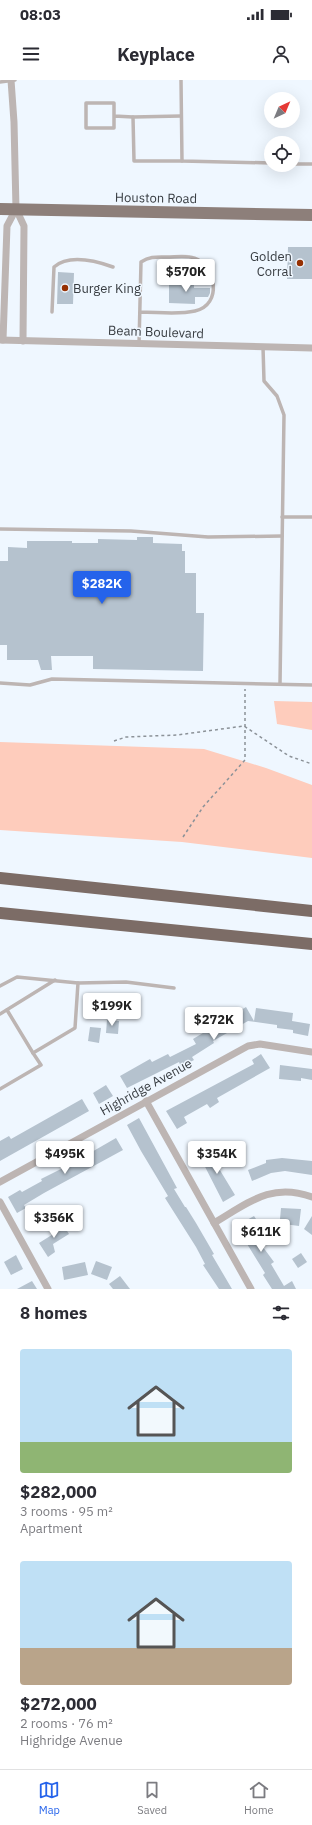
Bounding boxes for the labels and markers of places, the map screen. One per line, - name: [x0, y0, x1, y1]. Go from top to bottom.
- place label: Golden Corral: [250, 248, 292, 280]
- marker: Golden Corral: [295, 258, 305, 268]
- pin: $570K: [158, 259, 214, 293]
- place label: Burger King: [73, 280, 141, 297]
- marker: Burger King: [60, 283, 70, 293]
- pin: $282K: [74, 571, 130, 605]
- pin: $199K: [84, 993, 140, 1027]
- pin: $272K: [186, 1007, 242, 1041]
- pin: $495K: [37, 1141, 93, 1175]
- pin: $354K: [189, 1141, 245, 1175]
- pin: $356K: [26, 1205, 82, 1239]
- pin: $611K: [233, 1219, 289, 1253]

